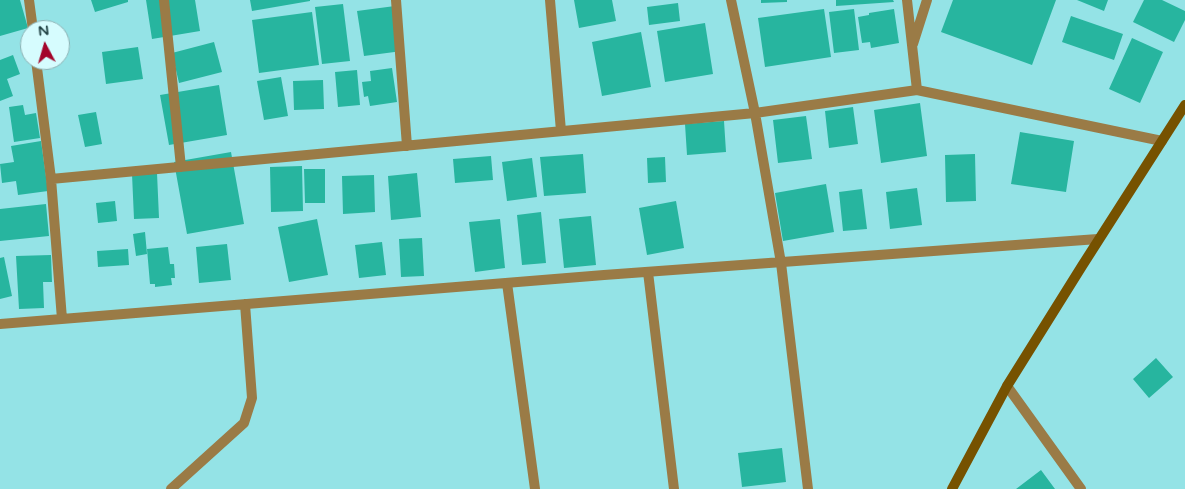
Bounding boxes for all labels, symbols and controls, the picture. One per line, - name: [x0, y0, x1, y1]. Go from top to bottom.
- north arrow: [20, 20, 70, 70]
- text: N: [37, 22, 50, 40]

